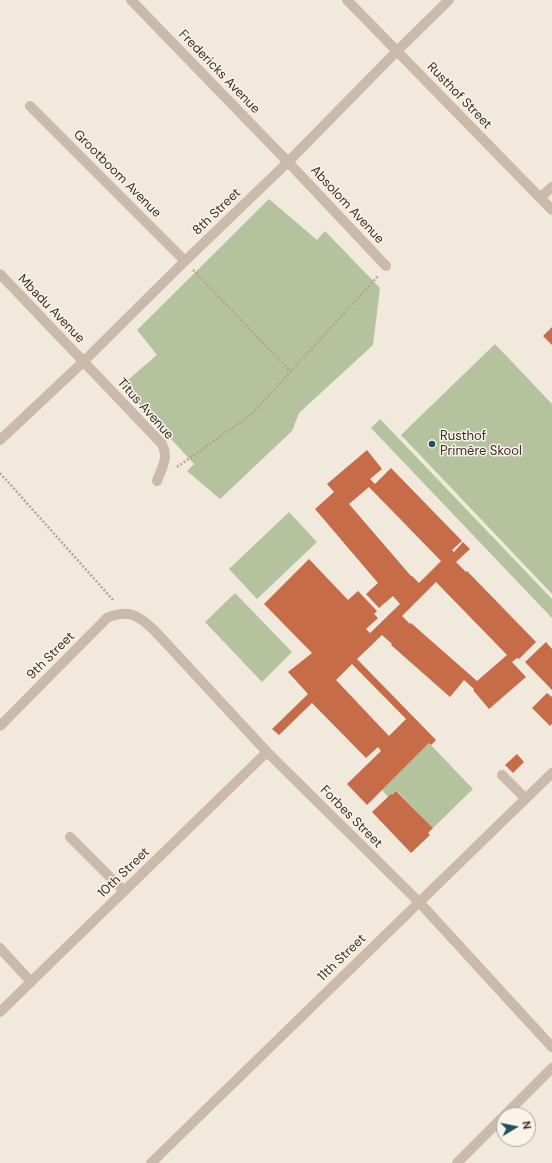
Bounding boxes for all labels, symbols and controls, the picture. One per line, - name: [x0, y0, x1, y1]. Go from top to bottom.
- street label: Fredericks Avenue: [175, 27, 263, 117]
- street label: Rusthof Street: [423, 60, 495, 132]
- street label: Grootboom Avenue: [70, 127, 164, 221]
- street label: Absolom Avenue: [307, 163, 387, 247]
- street label: 8th Street: [190, 185, 244, 239]
- street label: Mbadu Avenue: [14, 271, 88, 347]
- street label: Titus Avenue: [113, 375, 177, 443]
- place label: Rusthof Primêre Skool: [440, 429, 522, 460]
- marker: Rusthof Primêre Skool: [427, 439, 437, 449]
- street label: 9th Street: [24, 629, 78, 683]
- street label: Forbes Street: [317, 783, 385, 851]
- street label: 10th Street: [95, 845, 153, 901]
- street label: 11th Street: [315, 931, 369, 985]
- north arrow: [496, 1107, 536, 1147]
- text: N: [519, 1120, 534, 1130]

